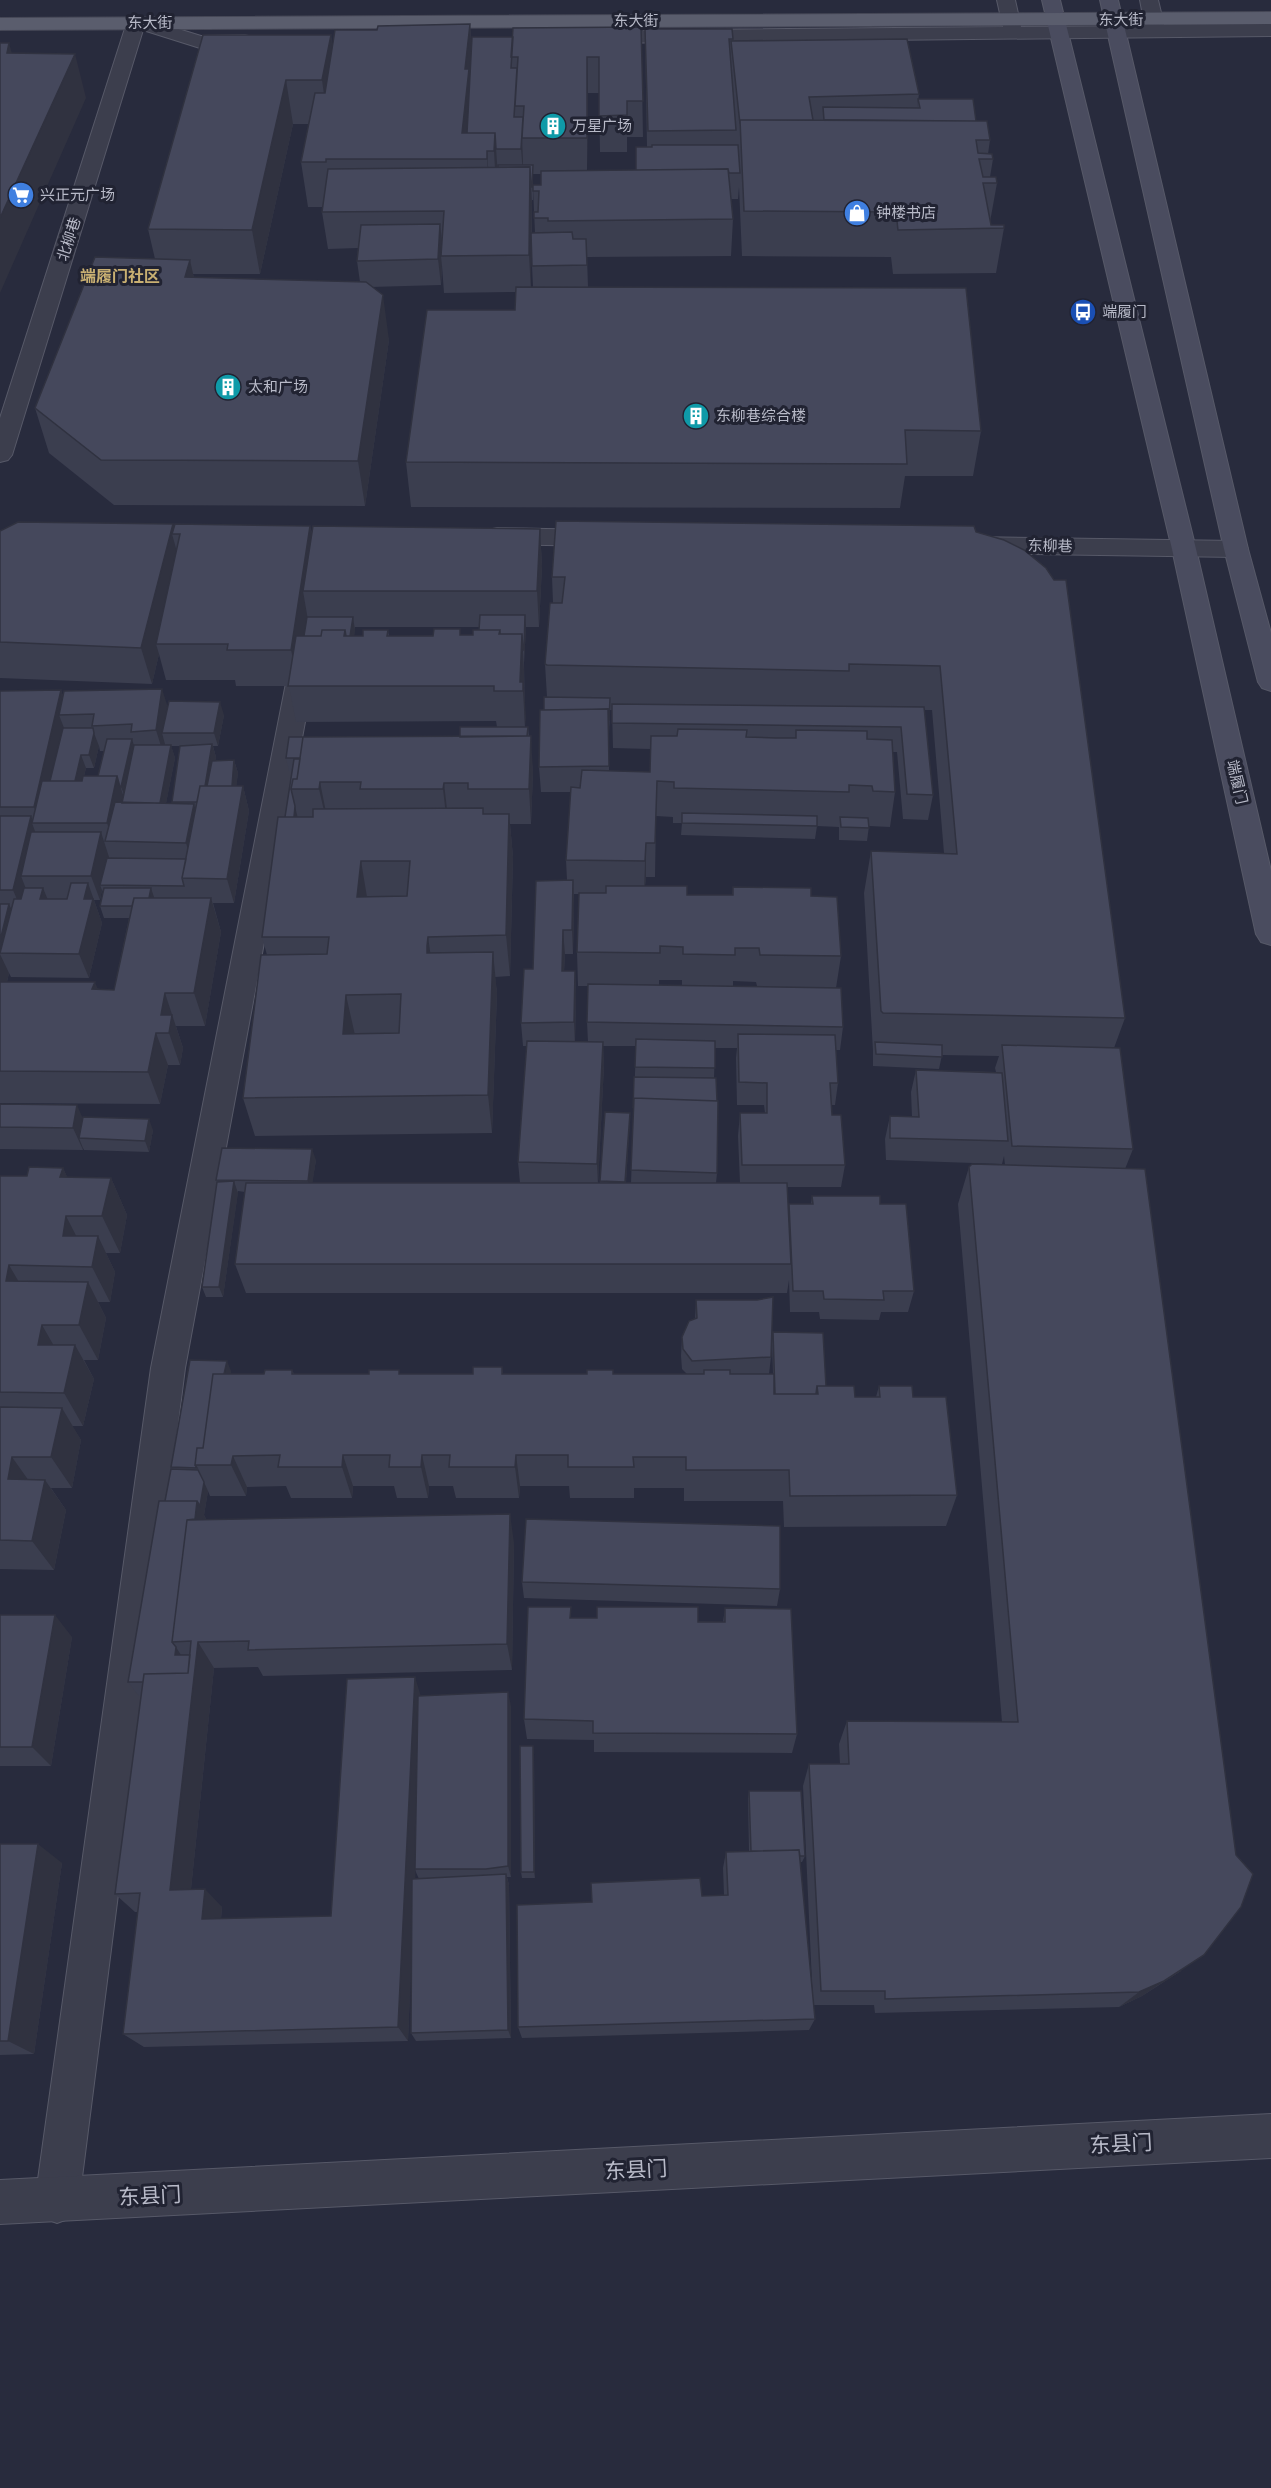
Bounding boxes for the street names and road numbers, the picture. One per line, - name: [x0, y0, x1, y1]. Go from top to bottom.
- street label: 东大街: [1098, 11, 1144, 29]
- street label: 东大街: [613, 12, 659, 30]
- street label: 东大街: [127, 14, 173, 32]
- street label: 北柳巷: [53, 215, 85, 263]
- street label: 东柳巷: [1027, 537, 1073, 555]
- street label: 端履门: [1223, 758, 1251, 806]
- street label: 东县门: [1089, 2129, 1153, 2159]
- street label: 东县门: [604, 2155, 668, 2185]
- street label: 东县门: [118, 2181, 182, 2211]

